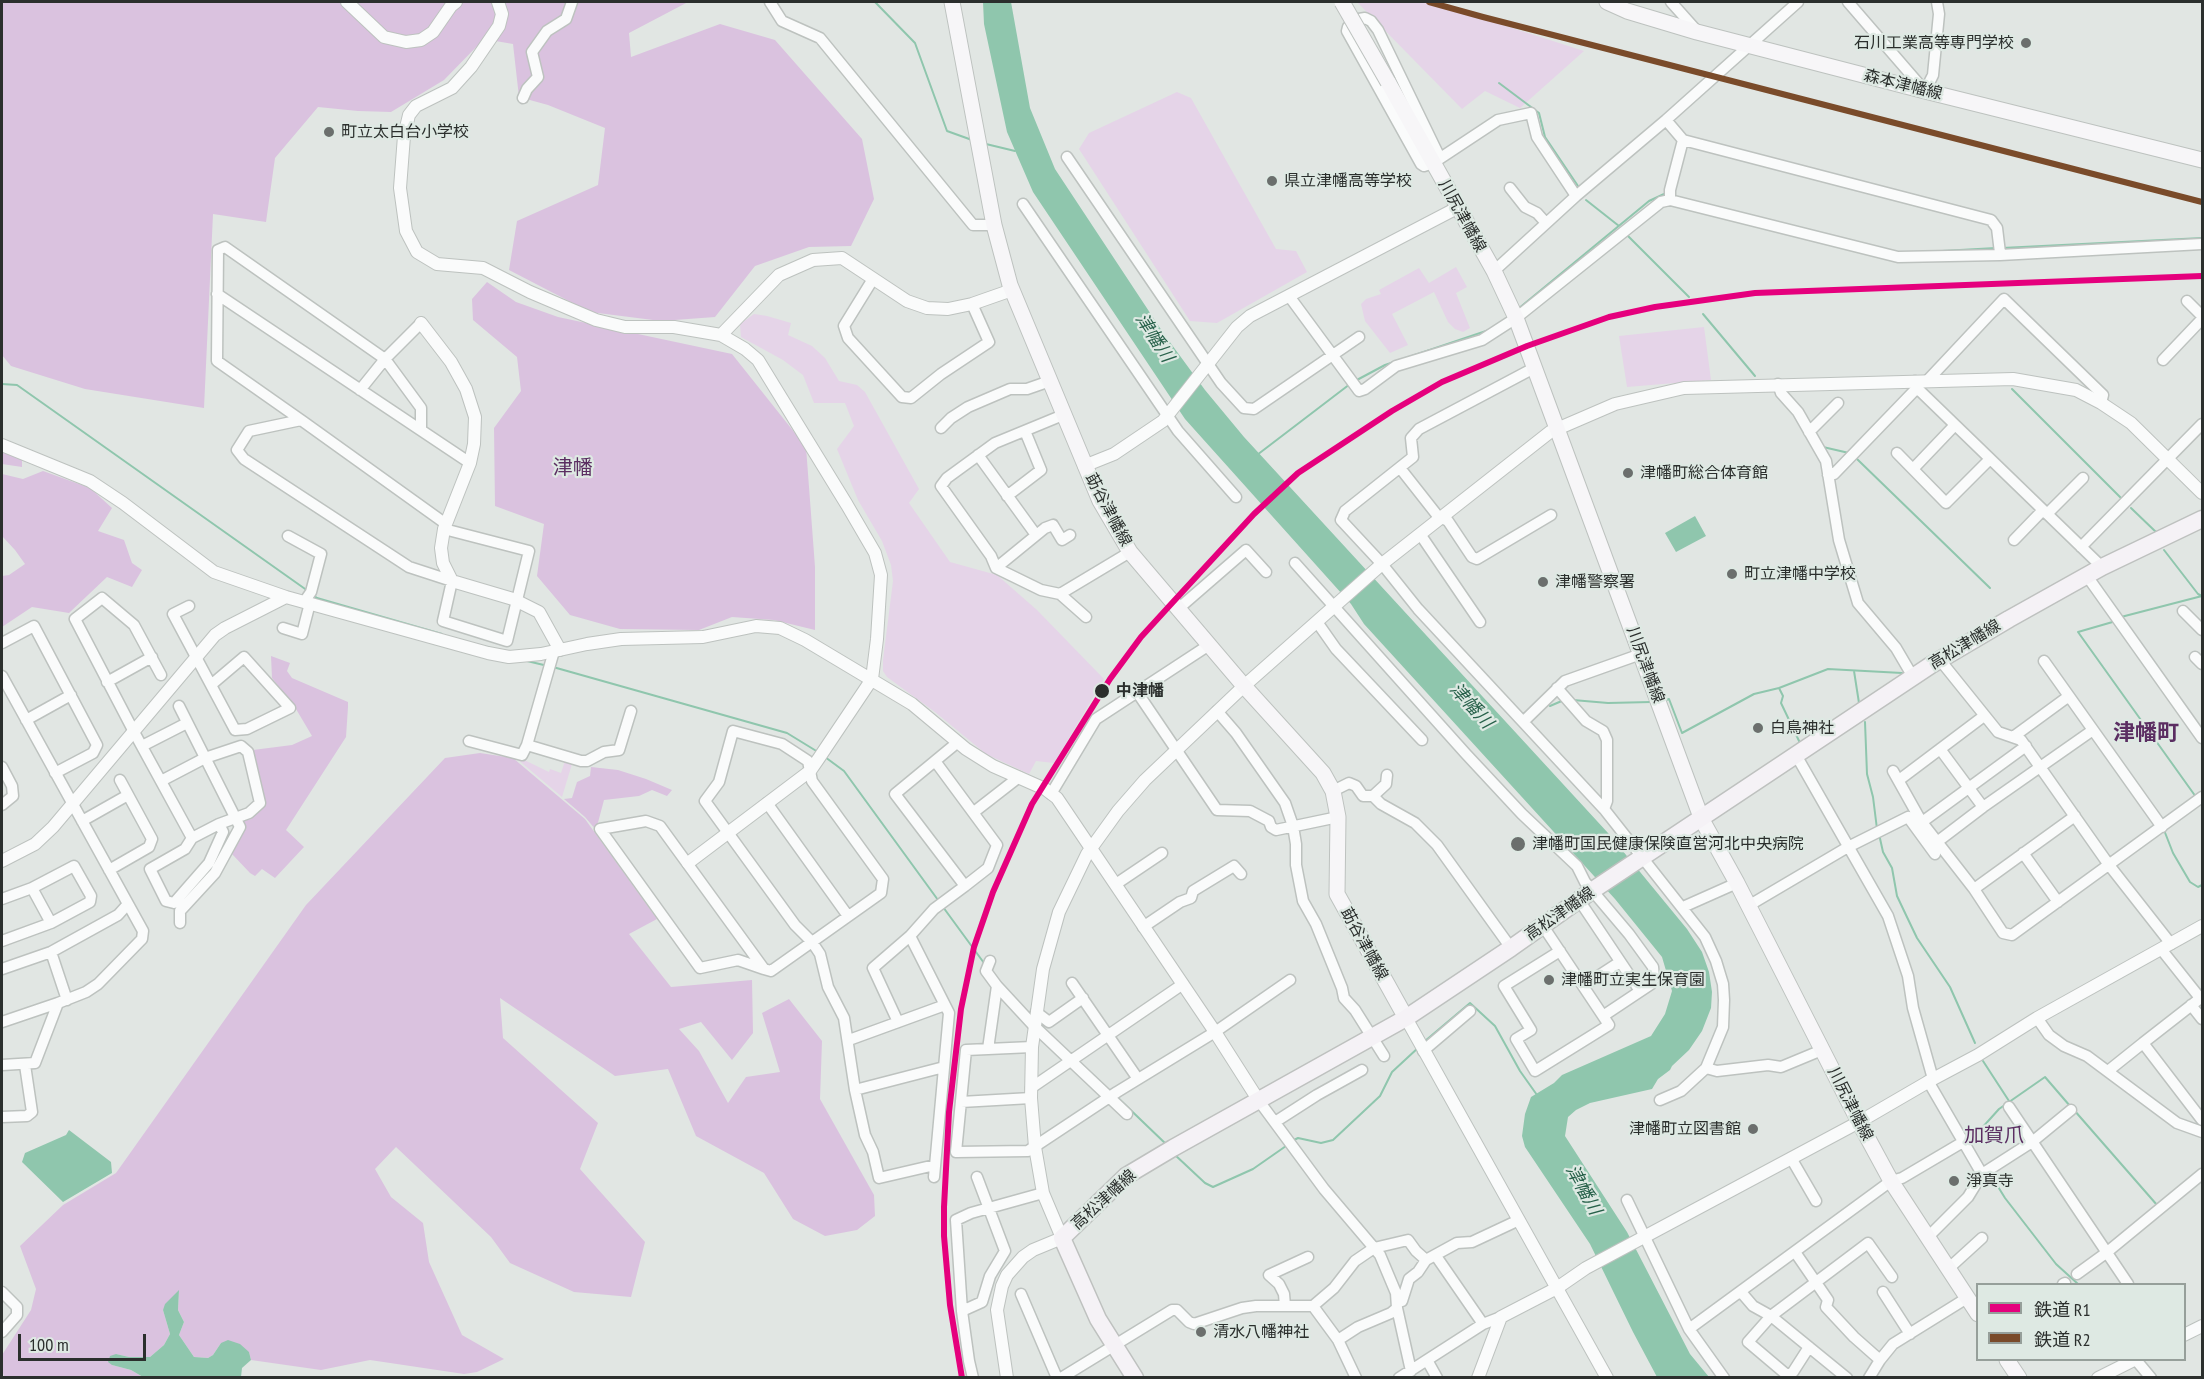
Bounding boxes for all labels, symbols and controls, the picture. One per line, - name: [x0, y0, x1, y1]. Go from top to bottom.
- place label: 石川工業高等専門学校: [1854, 33, 2014, 53]
- marker: 石川工業高等専門学校: [2019, 36, 2033, 50]
- street label: 森本津幡線: [1862, 66, 1944, 104]
- place label: 町立太白台小学校: [341, 122, 469, 142]
- marker: 町立太白台小学校: [322, 125, 336, 139]
- place label: 県立津幡高等学校: [1284, 171, 1412, 191]
- marker: 県立津幡高等学校: [1265, 174, 1279, 188]
- street label: 川尻津幡線: [1434, 176, 1490, 256]
- water label: 津幡川: [1130, 309, 1178, 367]
- district label: 津幡: [553, 456, 593, 480]
- place label: 津幡町総合体育館: [1640, 463, 1768, 483]
- marker: 津幡町総合体育館: [1621, 466, 1635, 480]
- street label: 莇谷津幡線: [1081, 470, 1135, 550]
- place label: 町立津幡中学校: [1744, 564, 1856, 584]
- marker: 町立津幡中学校: [1725, 567, 1739, 581]
- place label: 津幡警察署: [1555, 572, 1635, 592]
- marker: 津幡警察署: [1536, 575, 1550, 589]
- street label: 高松津幡線: [1926, 616, 2004, 674]
- street label: 川尻津幡線: [1622, 624, 1668, 706]
- water label: 津幡川: [1445, 679, 1497, 733]
- place label: 中津幡: [1116, 681, 1164, 701]
- marker: 中津幡: [1093, 682, 1111, 700]
- place label: 白鳥神社: [1770, 718, 1834, 738]
- marker: 白鳥神社: [1751, 721, 1765, 735]
- district label: 津幡町: [2113, 721, 2179, 747]
- place label: 津幡町国民健康保険直営河北中央病院: [1532, 834, 1804, 854]
- marker: 津幡町国民健康保険直営河北中央病院: [1509, 835, 1527, 853]
- street label: 高松津幡線: [1522, 883, 1598, 945]
- street label: 莇谷津幡線: [1336, 904, 1392, 984]
- place label: 津幡町立実生保育園: [1561, 970, 1705, 990]
- marker: 津幡町立実生保育園: [1542, 973, 1556, 987]
- street label: 川尻津幡線: [1823, 1064, 1877, 1144]
- place label: 津幡町立図書館: [1629, 1119, 1741, 1139]
- marker: 津幡町立図書館: [1746, 1122, 1760, 1136]
- district label: 加賀爪: [1964, 1124, 2024, 1148]
- water label: 津幡川: [1560, 1161, 1606, 1219]
- street label: 高松津幡線: [1068, 1166, 1140, 1234]
- place label: 淨真寺: [1966, 1171, 2014, 1191]
- marker: 淨真寺: [1947, 1174, 1961, 1188]
- legend: [1976, 1283, 2186, 1361]
- text: 鉄道 R1: [2034, 1298, 2091, 1321]
- scale bar: [21, 1322, 148, 1360]
- place label: 清水八幡神社: [1213, 1322, 1309, 1342]
- marker: 清水八幡神社: [1194, 1325, 1208, 1339]
- text: 鉄道 R2: [2034, 1328, 2091, 1351]
- text: 100 m: [29, 1333, 69, 1356]

